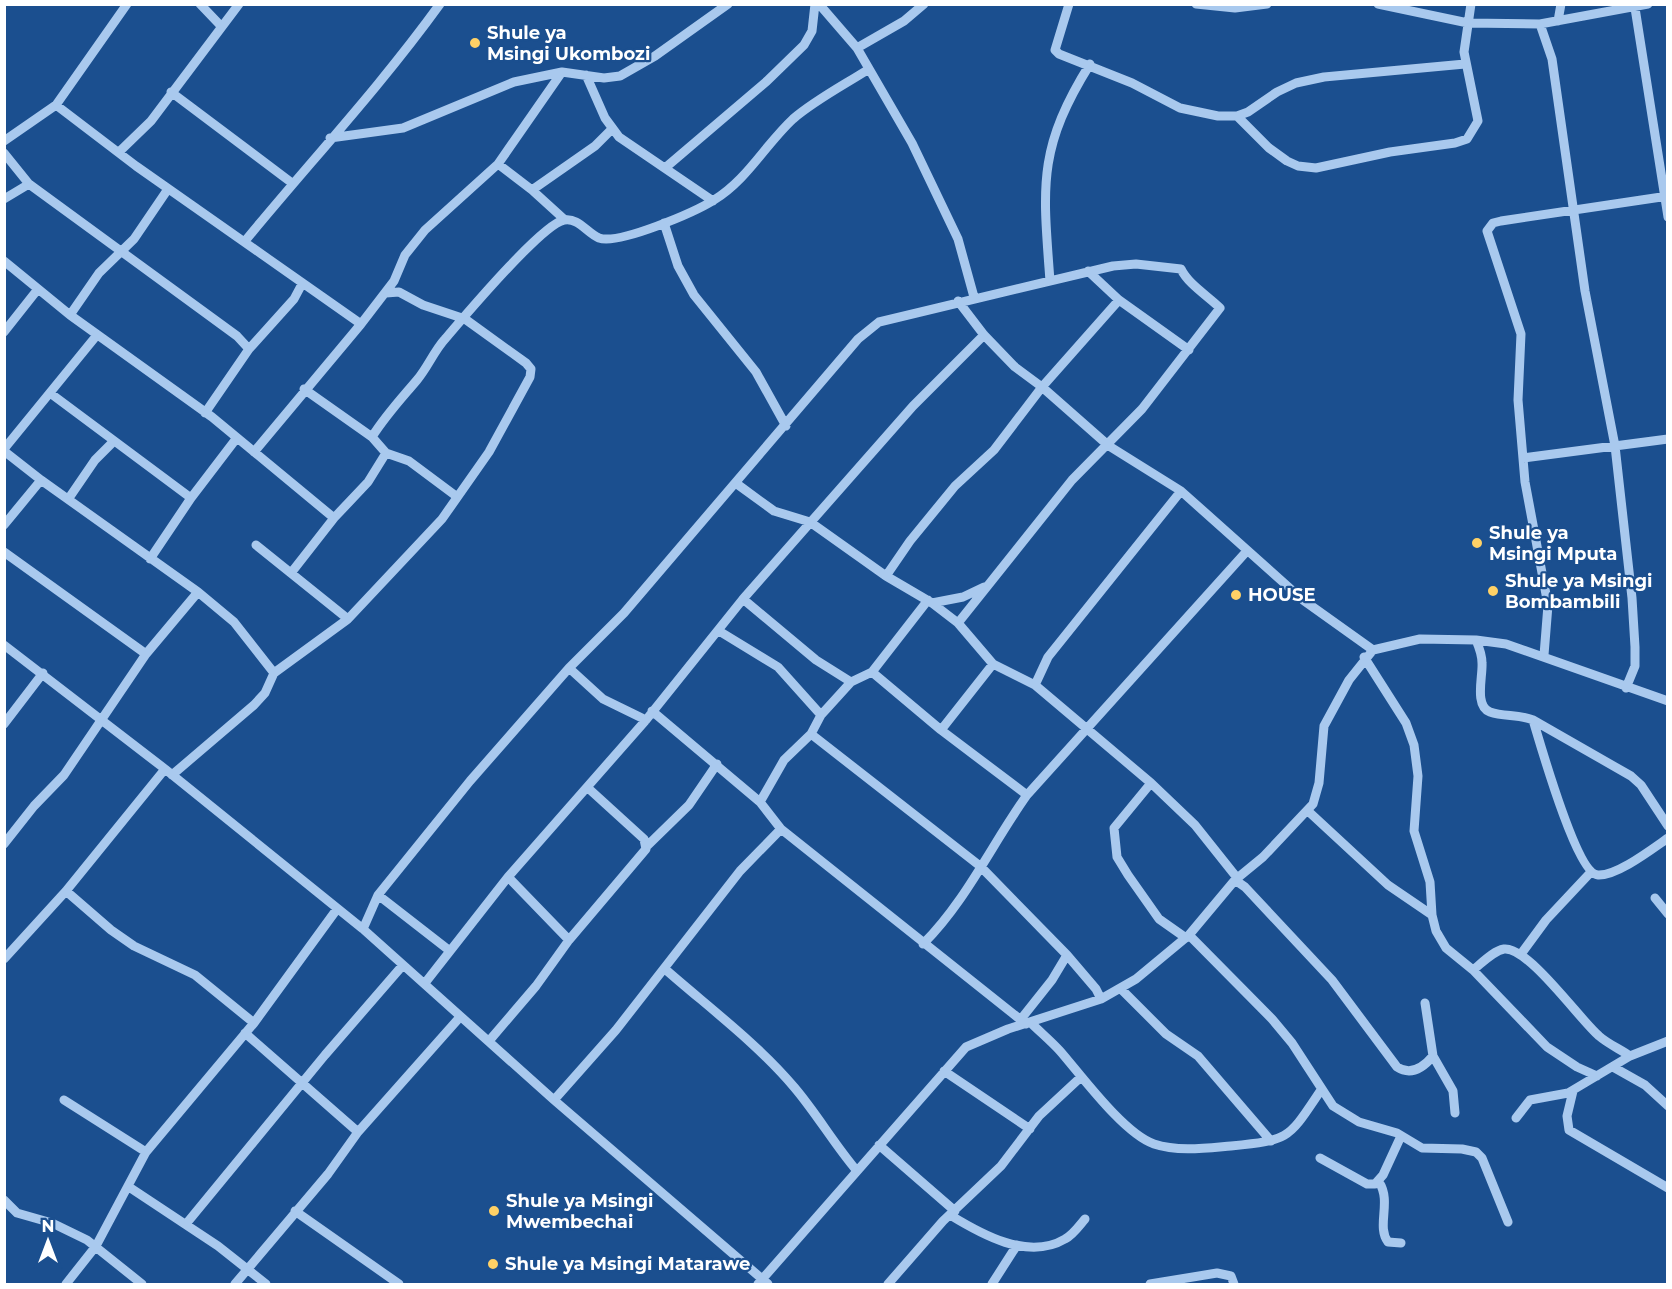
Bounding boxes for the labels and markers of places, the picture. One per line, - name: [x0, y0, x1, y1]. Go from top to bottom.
- place label: Shule ya Msingi Ukombozi: [487, 22, 650, 65]
- marker: Shule ya Msingi Ukombozi: [468, 36, 482, 50]
- place label: Shule ya Msingi Mputa: [1489, 522, 1617, 565]
- marker: Shule ya Msingi Mputa: [1470, 536, 1484, 550]
- place label: Shule ya Msingi Bombambili: [1505, 570, 1652, 613]
- place label: HOUSE: [1248, 584, 1315, 606]
- marker: Shule ya Msingi Bombambili: [1486, 584, 1500, 598]
- marker: HOUSE: [1229, 588, 1243, 602]
- place label: Shule ya Msingi Mwembechai: [506, 1190, 653, 1233]
- marker: Shule ya Msingi Mwembechai: [487, 1204, 501, 1218]
- place label: Shule ya Msingi Matarawe: [505, 1253, 750, 1275]
- marker: Shule ya Msingi Matarawe: [486, 1257, 500, 1271]

